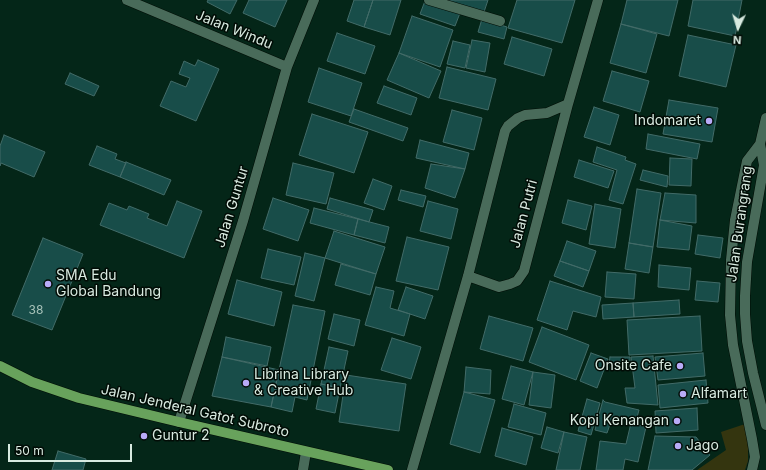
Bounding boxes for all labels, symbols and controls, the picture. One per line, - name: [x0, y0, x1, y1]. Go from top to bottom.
- street label: Jalan Windu: [193, 7, 275, 53]
- north arrow: [718, 8, 758, 48]
- text: N: [732, 33, 742, 47]
- place label: Indomaret: [634, 113, 701, 129]
- marker: Indomaret: [704, 116, 714, 126]
- street label: Jalan Guntur: [212, 164, 252, 250]
- street label: Jalan Burangrang: [724, 165, 756, 283]
- street label: Jalan Putri: [507, 178, 541, 250]
- place label: SMA Edu Global Bandung: [56, 268, 161, 300]
- marker: SMA Edu Global Bandung: [43, 279, 53, 289]
- house number: 38: [29, 303, 43, 317]
- place label: Onsite Cafe: [595, 358, 672, 374]
- marker: Onsite Cafe: [675, 361, 685, 371]
- place label: Librina Library & Creative Hub: [254, 367, 353, 400]
- marker: Librina Library & Creative Hub: [241, 378, 251, 388]
- street label: Jalan Jenderal Gatot Subroto: [99, 381, 291, 441]
- place label: Alfamart: [691, 386, 747, 402]
- marker: Alfamart: [678, 389, 688, 399]
- place label: Kopi Kenangan: [570, 413, 669, 429]
- marker: Kopi Kenangan: [672, 416, 682, 426]
- place label: Guntur 2: [152, 428, 210, 444]
- marker: Guntur 2: [139, 431, 149, 441]
- scale bar: [10, 436, 134, 462]
- place label: Jago: [686, 438, 719, 454]
- marker: Jago: [673, 441, 683, 451]
- text: 50 m: [15, 443, 44, 458]

